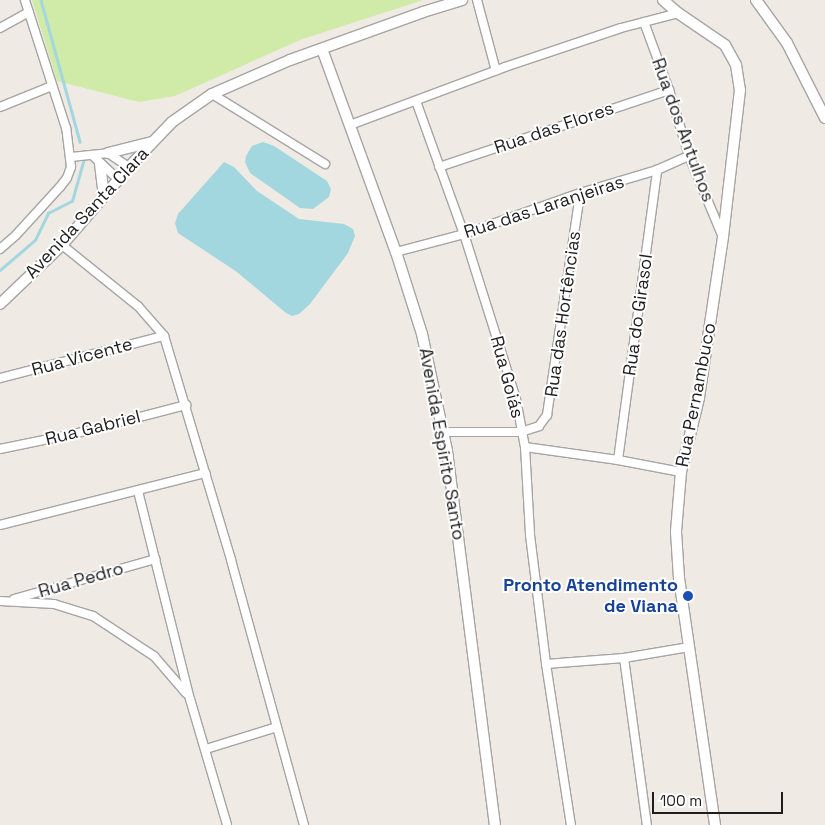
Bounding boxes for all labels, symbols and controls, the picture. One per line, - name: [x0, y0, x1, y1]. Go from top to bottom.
- street label: Rua dos Antulhos: [647, 55, 719, 205]
- street label: Rua das Flores: [491, 97, 617, 159]
- street label: Avenida Santa Clara: [21, 143, 153, 283]
- street label: Rua das Laranjeiras: [461, 171, 627, 243]
- street label: Rua das Hortências: [541, 229, 585, 399]
- street label: Rua do Girasol: [619, 253, 657, 377]
- street label: Rua Pernambuco: [671, 321, 721, 469]
- street label: Rua Vicente: [29, 333, 135, 381]
- street label: Rua Goiás: [486, 333, 528, 421]
- street label: Avenida Espírito Santo: [414, 346, 470, 542]
- street label: Rua Gabriel: [43, 406, 143, 450]
- street label: Rua Pedro: [36, 558, 126, 602]
- place label: Pronto Atendimento de Viana: [503, 575, 678, 618]
- marker: Pronto Atendimento de Viana: [682, 590, 694, 602]
- scale bar: [655, 782, 786, 814]
- text: 100 m: [660, 791, 702, 810]

